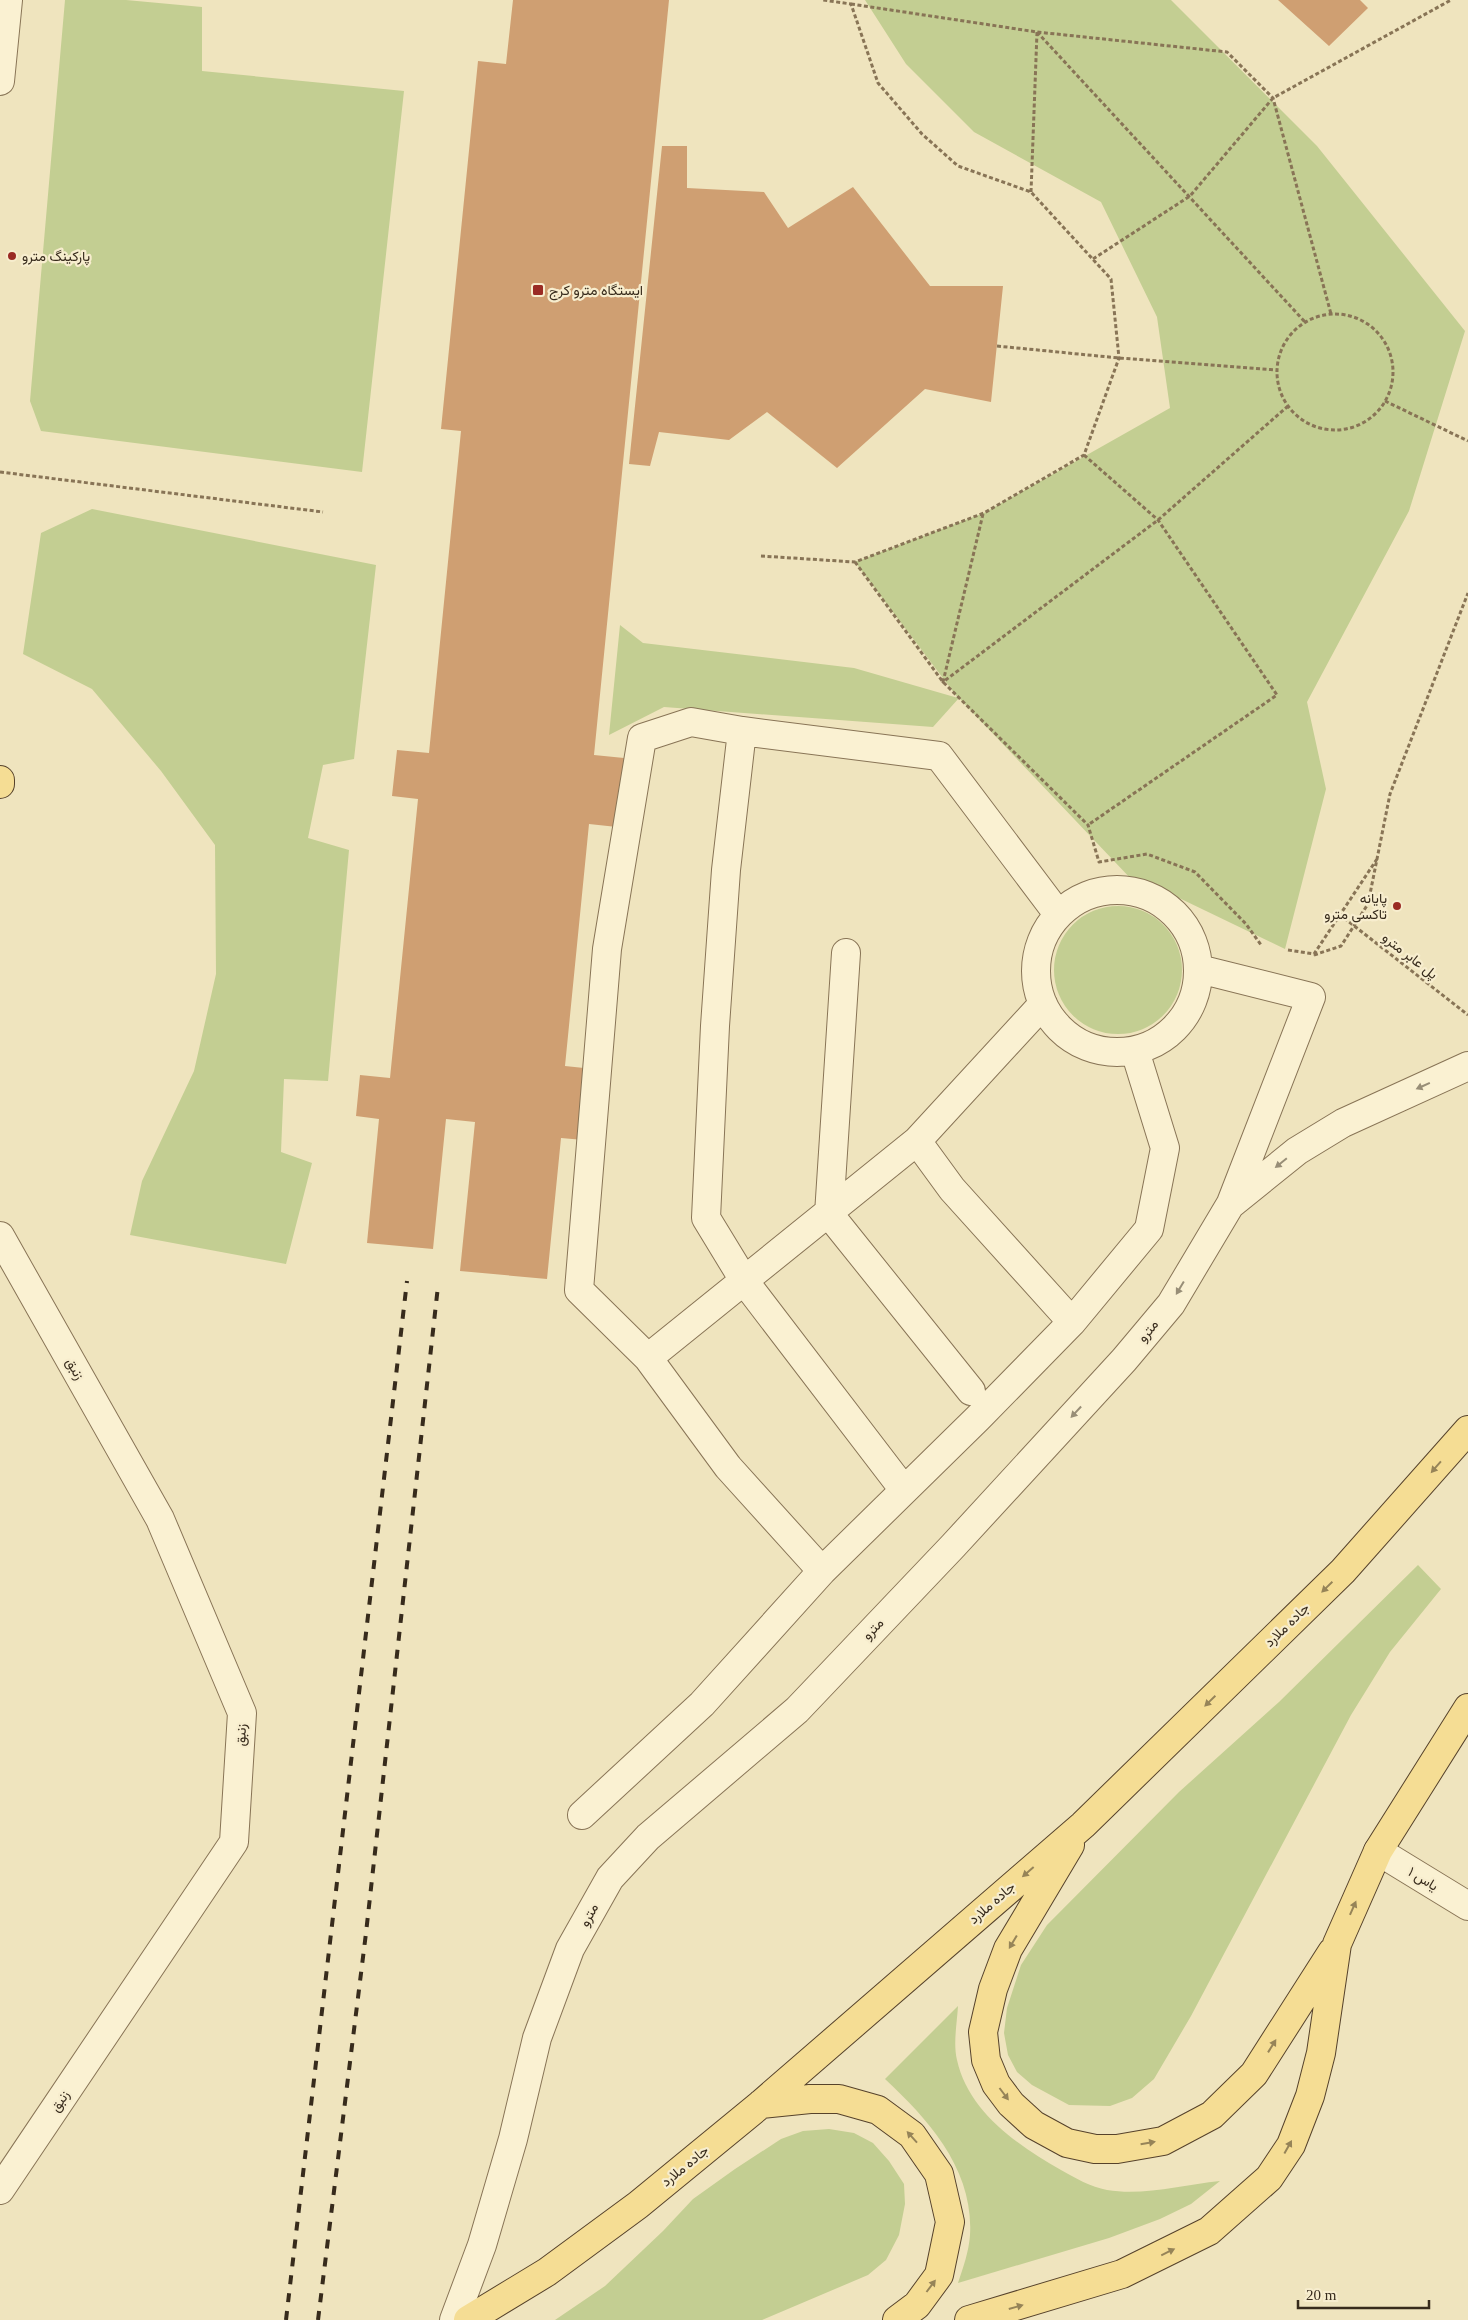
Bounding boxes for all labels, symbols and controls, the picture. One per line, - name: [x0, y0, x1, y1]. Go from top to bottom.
- place label: پارکینگ مترو: [22, 249, 90, 266]
- marker: پارکینگ مترو: [6, 250, 18, 262]
- marker: ایستگاه مترو کرج: [531, 283, 545, 297]
- place label: ایستگاه مترو کرج: [549, 283, 643, 301]
- place label: پایانه تاکسی مترو: [1324, 891, 1387, 923]
- marker: پایانه تاکسی مترو: [1391, 900, 1403, 912]
- street label: پل عابر مترو: [1378, 930, 1441, 984]
- one-way arrow: [1416, 1082, 1430, 1090]
- one-way arrow: [1275, 1158, 1288, 1169]
- one-way arrow: [1176, 1281, 1185, 1294]
- street label: مترو: [1135, 1317, 1162, 1346]
- street label: زنبق: [62, 1355, 87, 1383]
- one-way arrow: [1070, 1406, 1082, 1418]
- one-way arrow: [1430, 1460, 1442, 1472]
- one-way arrow: [1321, 1581, 1333, 1593]
- street label: جاده ملارد: [1262, 1600, 1313, 1651]
- street label: مترو: [859, 1615, 887, 1644]
- one-way arrow: [1205, 1694, 1217, 1706]
- street label: زنبق: [233, 1723, 250, 1747]
- street label: یاس ۱: [1405, 1864, 1441, 1895]
- one-way arrow: [1022, 1866, 1035, 1877]
- street label: جاده ملارد: [966, 1879, 1019, 1928]
- street label: مترو: [577, 1901, 602, 1930]
- one-way arrow: [1349, 1901, 1357, 1915]
- one-way arrow: [1008, 1935, 1017, 1948]
- one-way arrow: [1267, 2040, 1276, 2053]
- street label: زنبق: [47, 2087, 73, 2115]
- one-way arrow: [999, 2087, 1009, 2101]
- one-way arrow: [907, 2131, 918, 2143]
- one-way arrow: [1140, 2139, 1156, 2147]
- one-way arrow: [1284, 2141, 1293, 2154]
- street label: جاده ملارد: [658, 2143, 712, 2190]
- one-way arrow: [1161, 2247, 1175, 2255]
- scale bar: [1298, 2278, 1429, 2310]
- one-way arrow: [926, 2280, 937, 2293]
- text: 20 m: [1306, 2287, 1337, 2303]
- one-way arrow: [1008, 2303, 1023, 2311]

